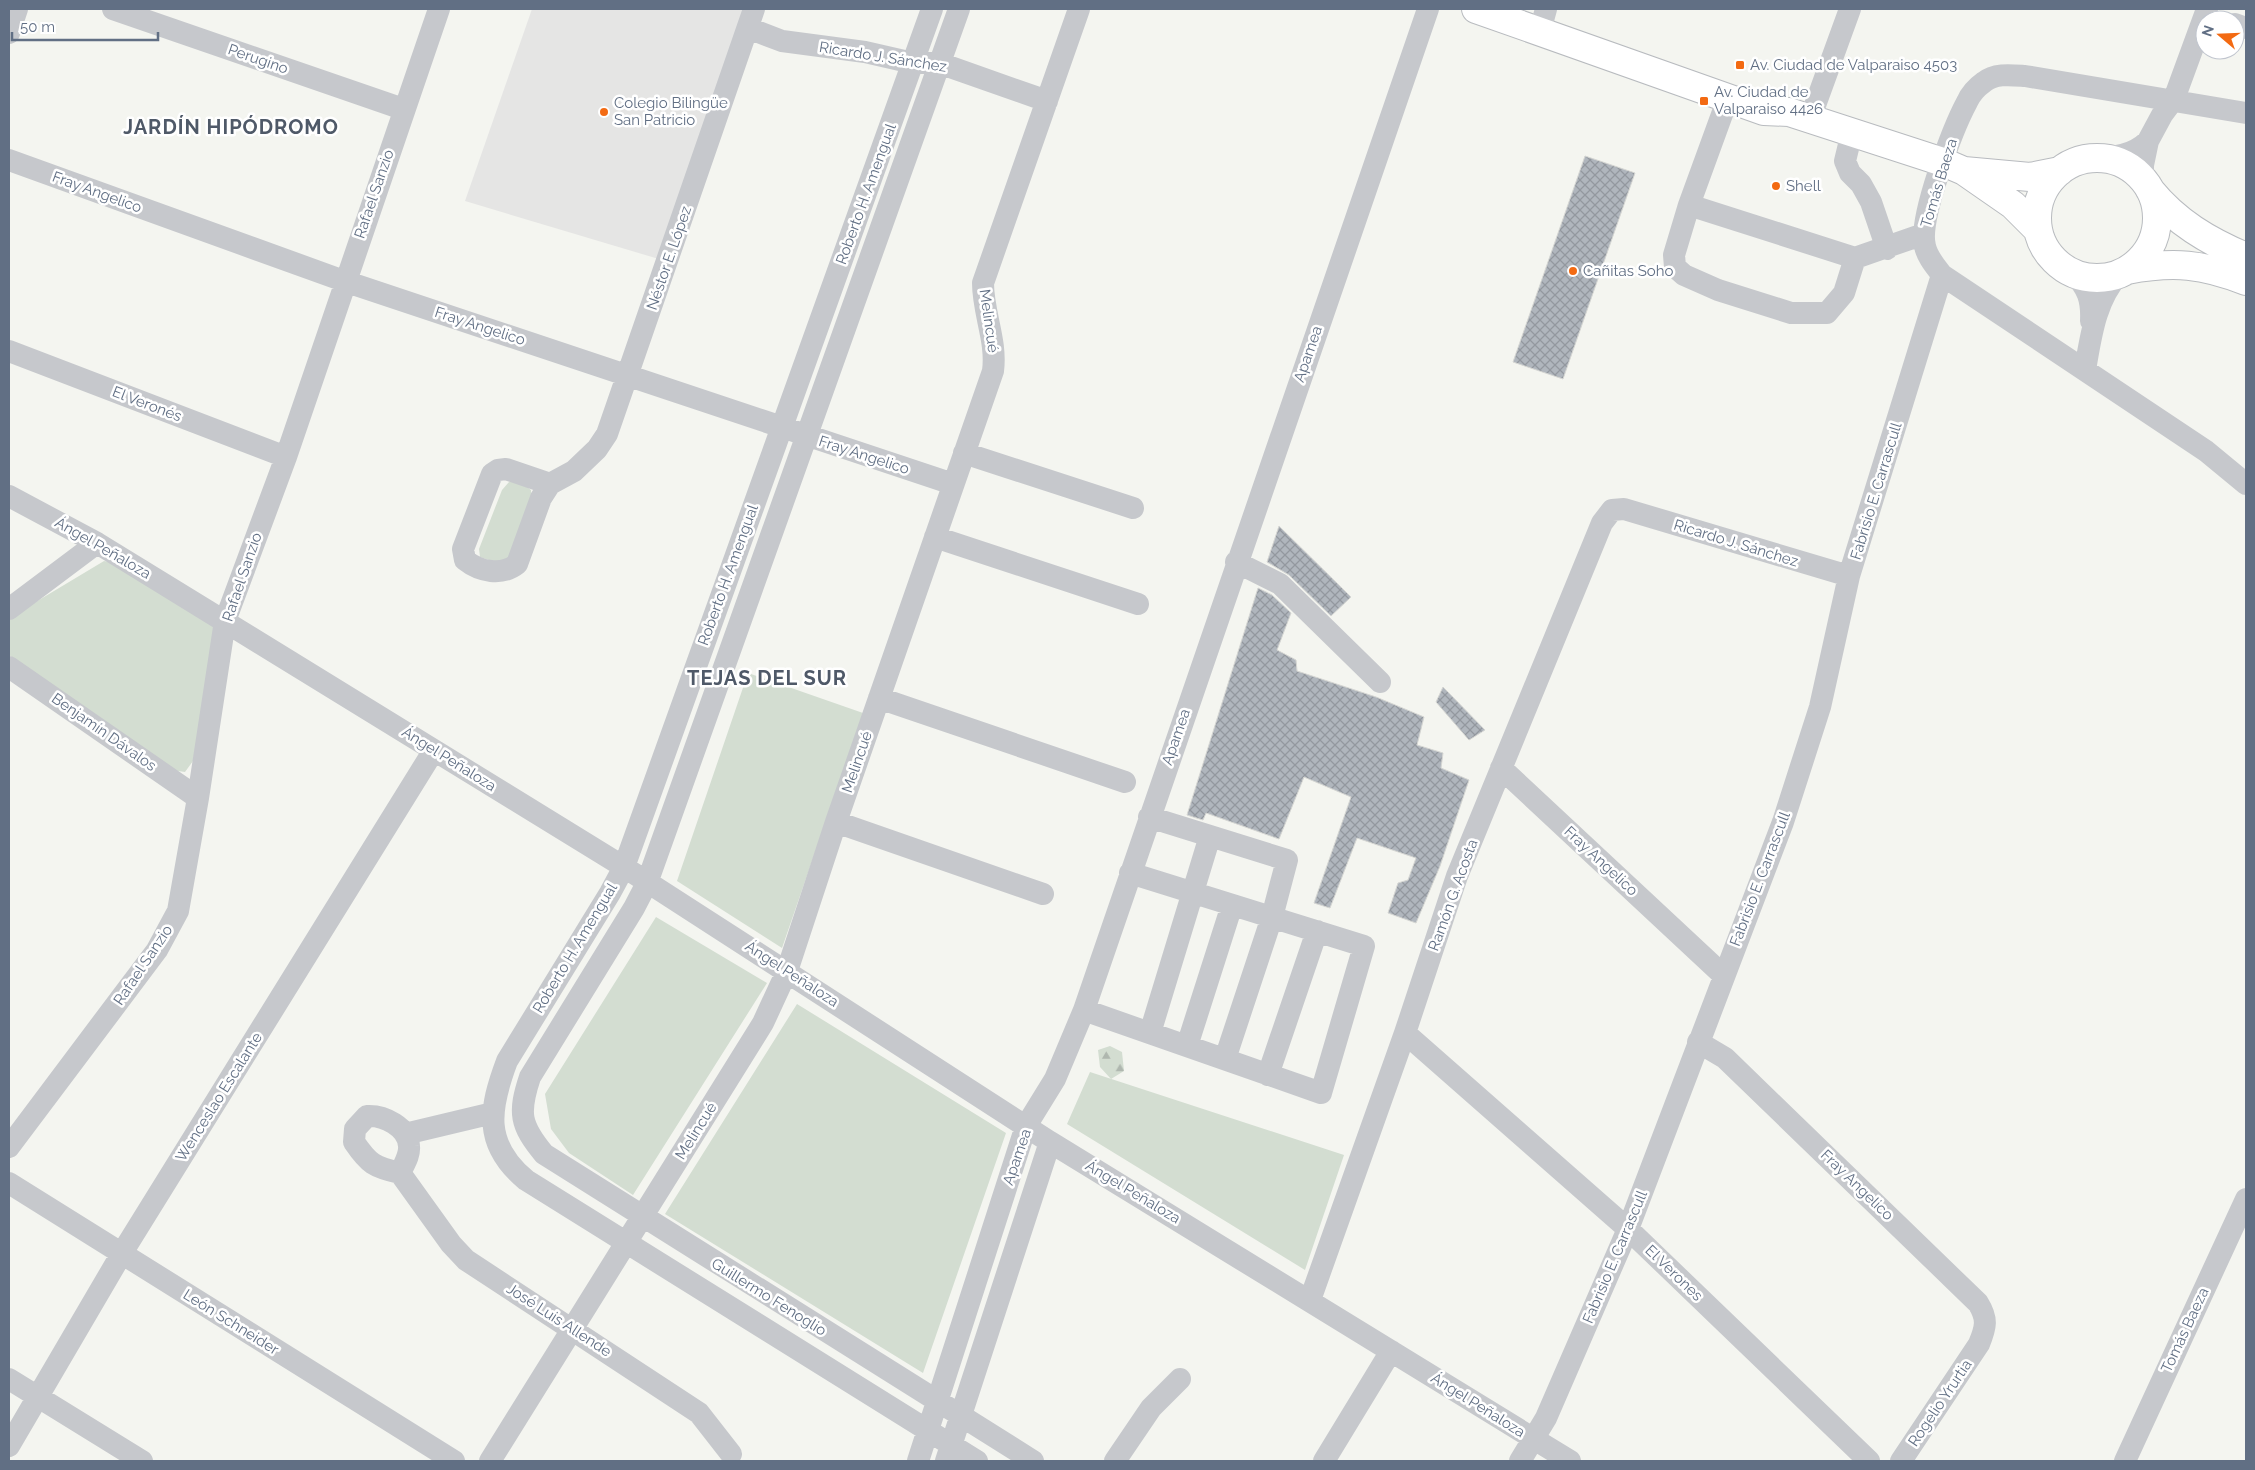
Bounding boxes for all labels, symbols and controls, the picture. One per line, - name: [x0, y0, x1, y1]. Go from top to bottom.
- scale bar: [12, 10, 159, 42]
- north arrow: [2195, 10, 2245, 60]
- text: 50 m: [20, 18, 55, 36]
- text: N: [2198, 23, 2217, 38]
- street label: Ricardo J. Sánchez: [818, 38, 948, 76]
- street label: Perugino: [226, 40, 290, 78]
- place label: Av. Ciudad de Valparaiso 4503: [1750, 56, 1957, 74]
- marker: Av. Ciudad de Valparaiso 4503: [1734, 59, 1746, 71]
- place label: Av. Ciudad de Valparaiso 4426: [1714, 83, 1823, 118]
- place label: Colegio Bilingüe San Patricio: [614, 94, 728, 129]
- marker: Av. Ciudad de Valparaiso 4426: [1698, 95, 1710, 107]
- marker: Colegio Bilingüe San Patricio: [598, 106, 610, 118]
- district label: JARDÍN HIPÓDROMO: [123, 115, 339, 139]
- street label: Roberto H. Amengual: [832, 120, 900, 267]
- street label: Tomás Baeza: [1917, 136, 1961, 230]
- street label: Rafael Sanzio: [350, 147, 398, 241]
- street label: Fray Angelico: [50, 167, 144, 217]
- place label: Shell: [1786, 177, 1822, 195]
- marker: Shell: [1770, 180, 1782, 192]
- street label: Néstor E. López: [643, 204, 695, 312]
- place label: Cañitas Soho: [1583, 262, 1674, 280]
- marker: Cañitas Soho: [1567, 265, 1579, 277]
- street label: Melincué: [976, 288, 1002, 354]
- street label: Fray Angelico: [433, 303, 528, 349]
- street label: Apamea: [1290, 323, 1326, 385]
- street label: El Veronés: [110, 383, 184, 425]
- street label: Fabrisio E. Carrascull: [1847, 419, 1906, 562]
- street label: Fray Angelico: [817, 432, 912, 478]
- street label: Roberto H. Amengual: [694, 501, 762, 648]
- street label: Ángel Peñaloza: [52, 513, 154, 583]
- street label: Ricardo J. Sánchez: [1672, 516, 1800, 570]
- street label: Rafael Sanzio: [218, 530, 266, 624]
- district label: TEJAS DEL SUR: [687, 666, 847, 690]
- street label: Benjamín Dávalos: [48, 689, 160, 775]
- street label: Apamea: [1158, 706, 1194, 768]
- street label: Ángel Peñaloza: [399, 723, 499, 795]
- street label: Melincué: [838, 729, 876, 795]
- street label: Fabrisio E. Carrascull: [1726, 808, 1794, 949]
- street label: Fray Angelico: [1561, 822, 1642, 900]
- street label: Ramón G. Acosta: [1424, 837, 1482, 953]
- street label: Roberto H. Amengual: [529, 879, 621, 1016]
- street label: Rafael Sanzio: [110, 921, 176, 1008]
- street label: Ángel Peñaloza: [742, 937, 842, 1011]
- street label: Wenceslao Escalante: [172, 1029, 266, 1165]
- street label: Melincué: [671, 1099, 721, 1163]
- street label: Apamea: [999, 1126, 1035, 1188]
- street label: Fray Angelico: [1817, 1146, 1897, 1224]
- street label: Ángel Peñaloza: [1082, 1157, 1184, 1227]
- street label: Fabrisio E. Carrascull: [1579, 1187, 1651, 1326]
- street label: El Verones: [1642, 1241, 1706, 1305]
- street label: Guillermo Fenoglio: [708, 1254, 830, 1340]
- street label: José Luis Allende: [503, 1279, 615, 1361]
- street label: León Schneider: [180, 1285, 283, 1359]
- street label: Tomás Baeza: [2157, 1285, 2213, 1375]
- street label: Rogelio Yrurtia: [1904, 1356, 1976, 1450]
- street label: Ángel Peñaloza: [1428, 1369, 1528, 1441]

